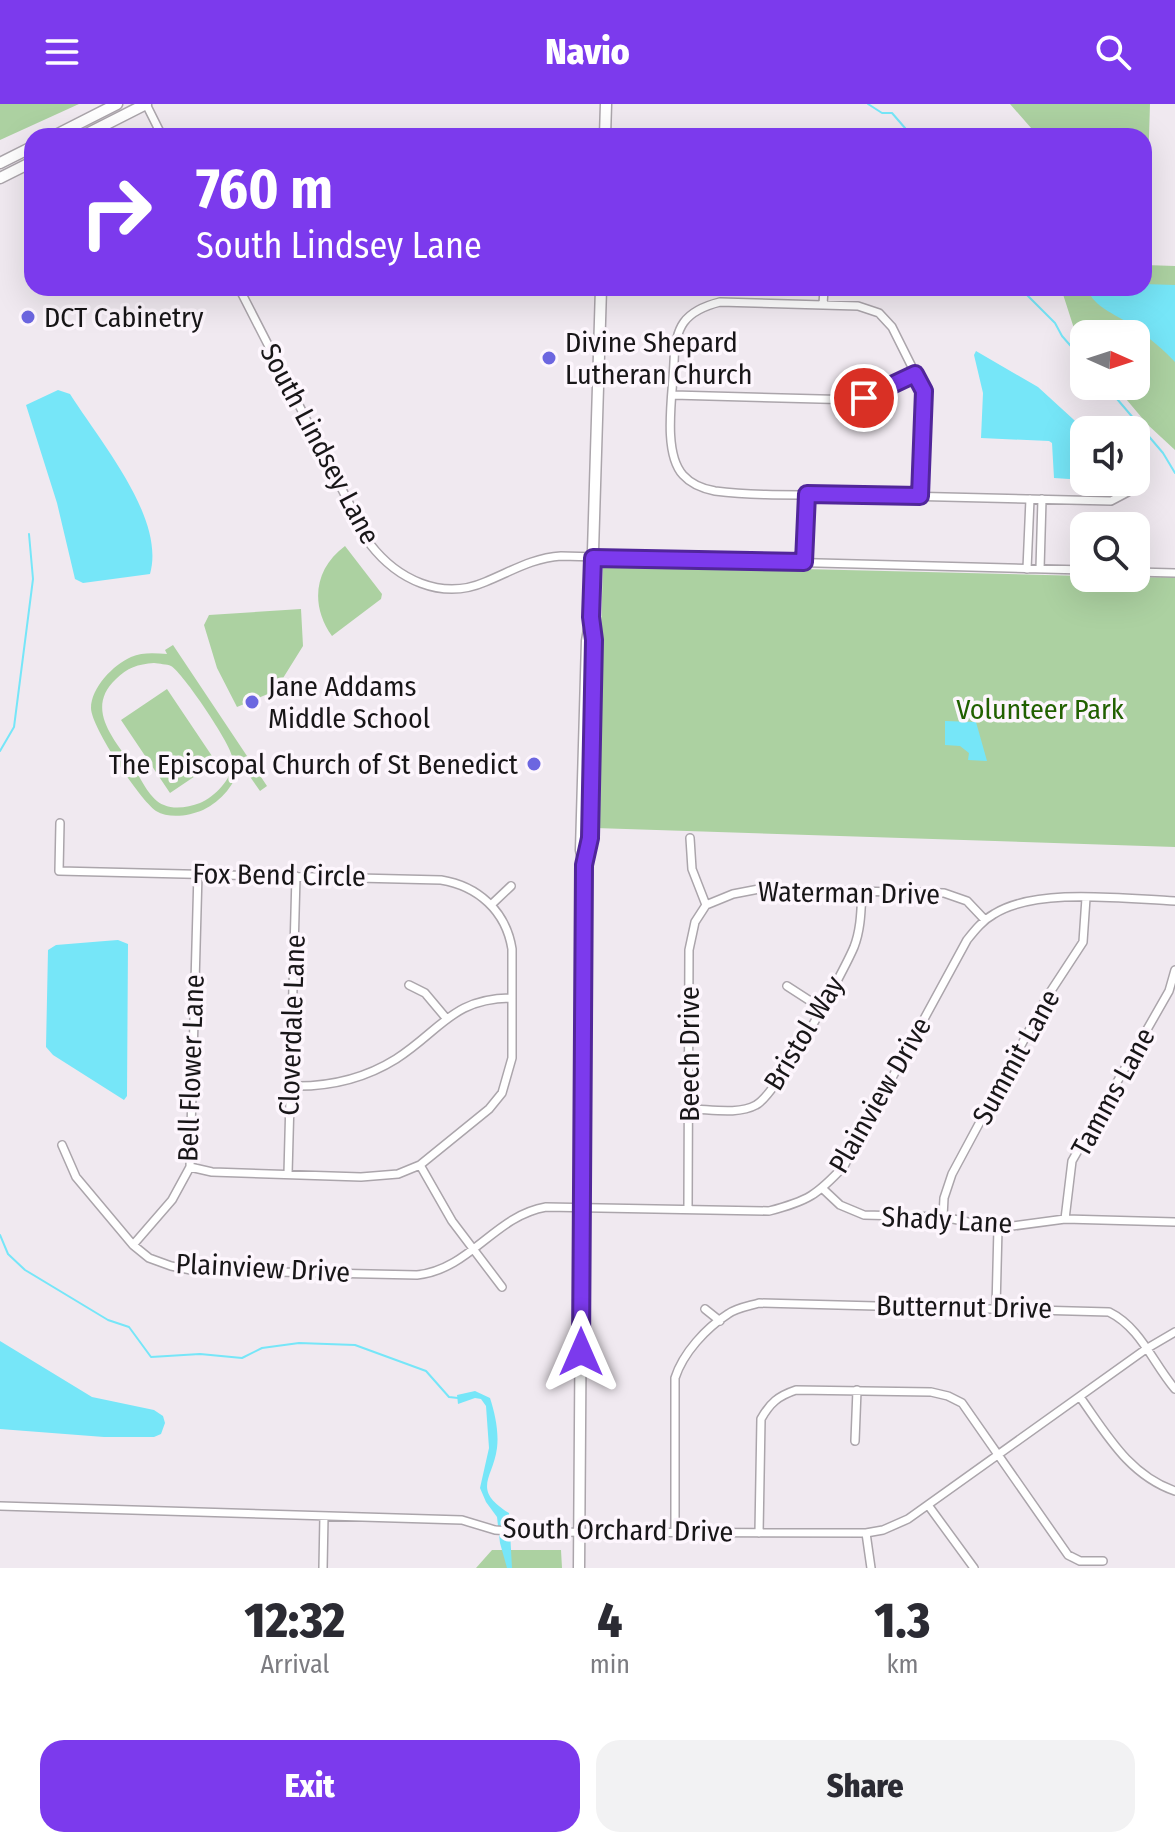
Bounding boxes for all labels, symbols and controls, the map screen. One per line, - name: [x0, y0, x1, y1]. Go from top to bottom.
- icon: menu: [40, 30, 84, 74]
- text: Navio: [545, 30, 630, 74]
- icon: search: [1091, 30, 1135, 74]
- text: 760 m: [196, 156, 333, 223]
- icon: right: [64, 160, 168, 264]
- text: South Lindsey Lane: [196, 224, 482, 268]
- place label: DCT Cabinetry: [44, 301, 204, 334]
- marker: DCT Cabinetry: [19, 308, 37, 326]
- north arrow: [1070, 320, 1150, 400]
- map controls: [1070, 320, 1150, 592]
- place label: Divine Shepard Lutheran Church: [565, 326, 752, 391]
- street label: South Lindsey Lane: [253, 338, 387, 550]
- marker: Divine Shepard Lutheran Church: [540, 349, 558, 367]
- pin: [830, 364, 898, 432]
- icon: arrive: [842, 376, 886, 420]
- button: sound: [1070, 416, 1150, 496]
- button: search: [1070, 512, 1150, 592]
- place label: Jane Addams Middle School: [268, 670, 430, 735]
- marker: Jane Addams Middle School: [243, 693, 261, 711]
- park label: Volunteer Park: [956, 693, 1125, 726]
- place label: The Episcopal Church of St Benedict: [109, 748, 519, 781]
- marker: The Episcopal Church of St Benedict: [525, 755, 543, 773]
- street label: Fox Bend Circle: [192, 857, 366, 893]
- street label: Waterman Drive: [758, 875, 940, 911]
- street label: Cloverdale Lane: [272, 934, 312, 1116]
- street label: Bristol Way: [757, 969, 851, 1096]
- street label: Bell Flower Lane: [171, 974, 211, 1162]
- street label: Summit Lane: [965, 984, 1067, 1130]
- street label: Beech Drive: [673, 986, 706, 1122]
- street label: Plainview Drive: [822, 1011, 938, 1179]
- street label: Tamms Lane: [1064, 1022, 1162, 1162]
- street label: Shady Lane: [881, 1200, 1013, 1240]
- street label: Plainview Drive: [175, 1247, 351, 1289]
- street label: Butternut Drive: [876, 1289, 1052, 1325]
- position arrow: [539, 1310, 623, 1394]
- street label: South Orchard Drive: [502, 1511, 734, 1549]
- text: 12:32: [245, 1592, 345, 1650]
- text: 4: [597, 1592, 622, 1650]
- text: 1.3: [875, 1592, 930, 1650]
- text: Arrival: [260, 1649, 329, 1680]
- text: min: [590, 1649, 630, 1680]
- text: km: [886, 1649, 919, 1680]
- button: Exit: [40, 1740, 580, 1832]
- button: Share: [596, 1740, 1135, 1832]

